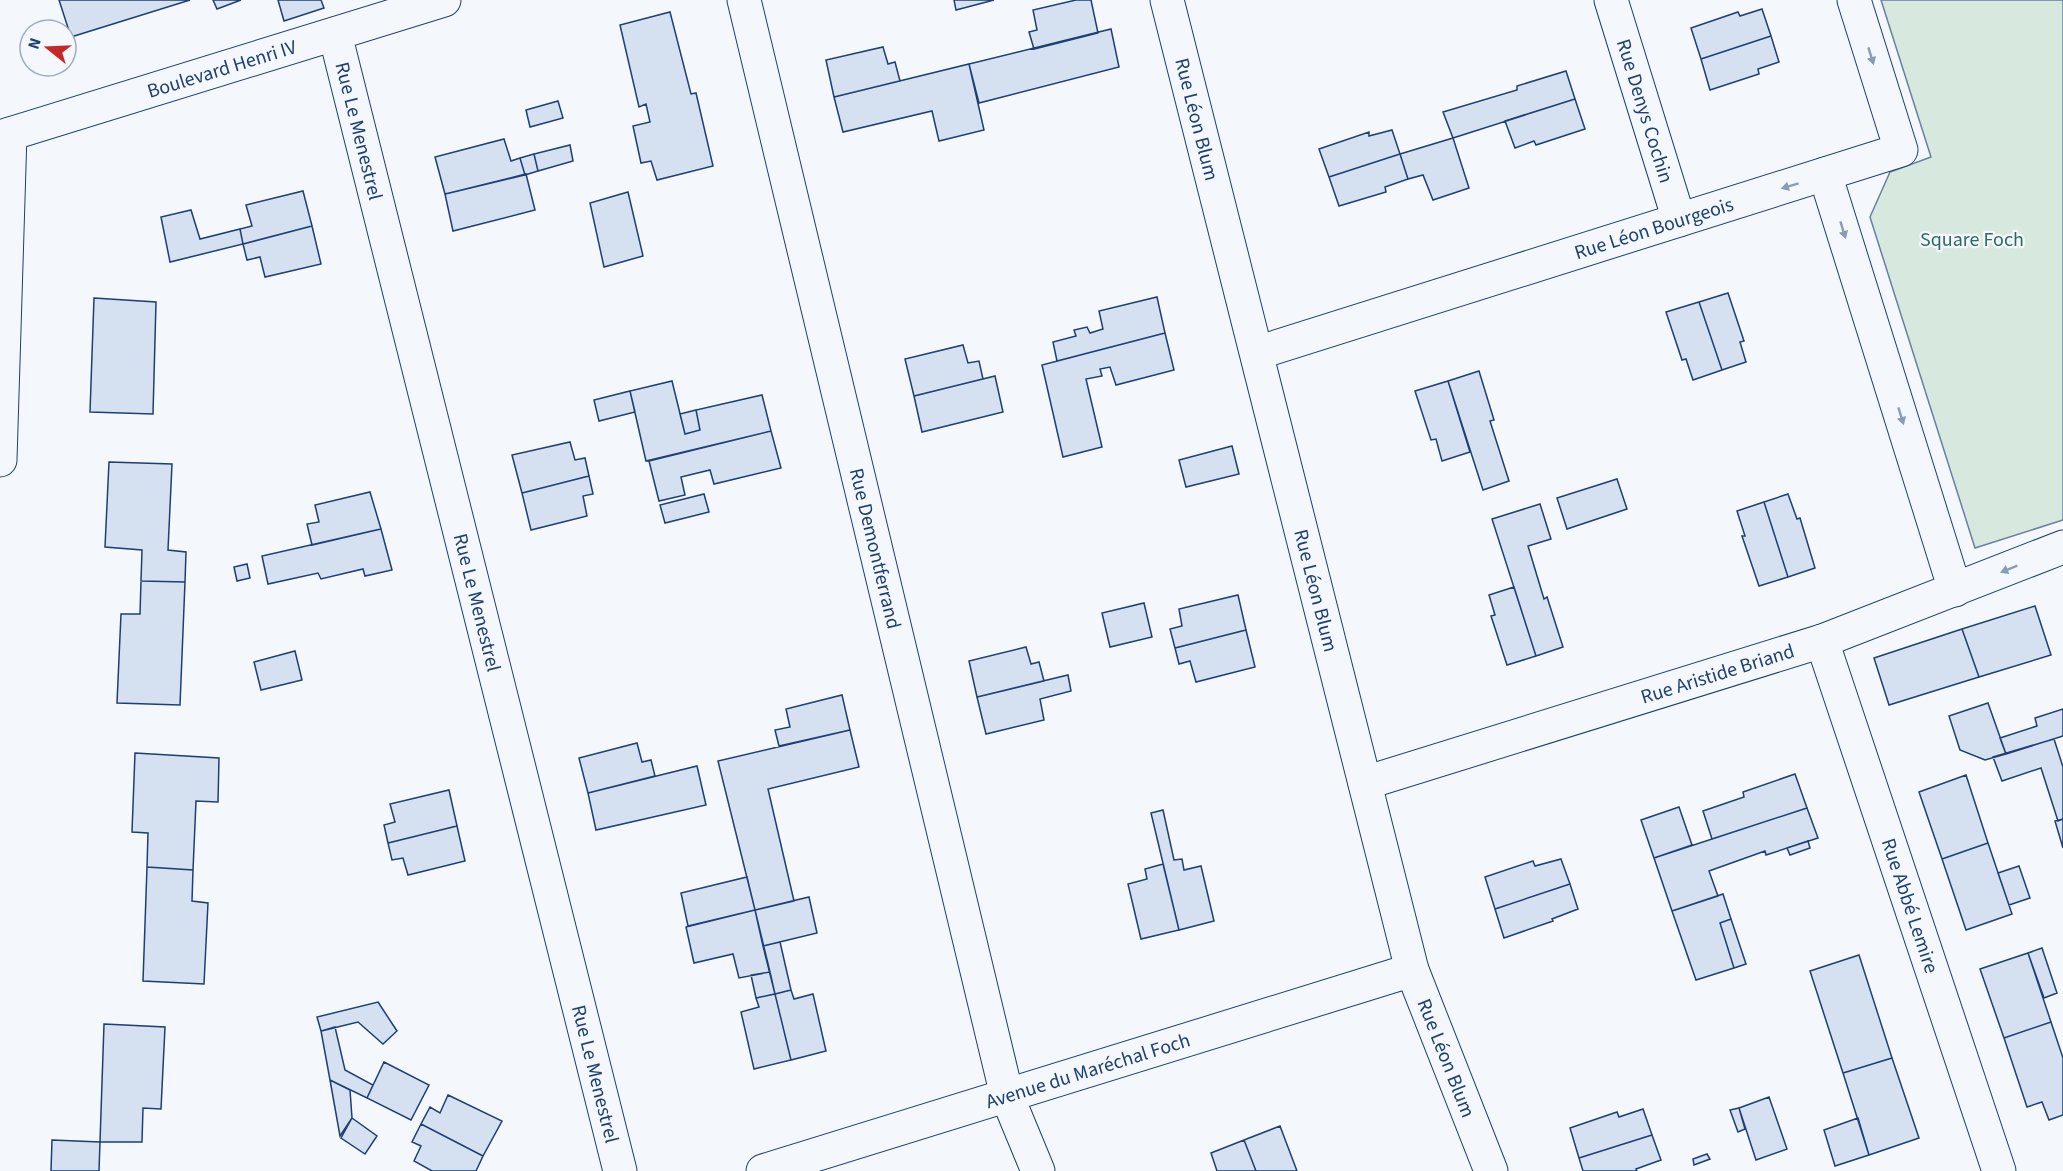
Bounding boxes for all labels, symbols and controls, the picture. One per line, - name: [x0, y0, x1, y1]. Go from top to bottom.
- north arrow: [18, 18, 78, 78]
- street label: Boulevard Henri IV: [144, 33, 301, 106]
- text: N: [23, 35, 47, 52]
- street label: Rue Denys Cochin: [1609, 36, 1680, 187]
- one-way arrow: [1867, 47, 1877, 65]
- street label: Rue Léon Blum: [1167, 55, 1225, 184]
- street label: Rue Le Menestrel: [328, 59, 389, 203]
- one-way arrow: [1780, 181, 1798, 191]
- street label: Rue Léon Bourgeois: [1571, 191, 1737, 267]
- one-way arrow: [1839, 221, 1848, 239]
- park label: Square Foch: [1920, 226, 2024, 254]
- one-way arrow: [1897, 407, 1906, 425]
- street label: Rue Demontferrand: [842, 465, 907, 632]
- street label: Rue Léon Blum: [1286, 526, 1344, 655]
- street label: Rue Le Menestrel: [446, 531, 507, 675]
- one-way arrow: [2000, 565, 2018, 574]
- street label: Rue Aristide Briand: [1637, 637, 1798, 711]
- street label: Rue Abbé Lemire: [1874, 835, 1945, 977]
- street label: Rue Léon Blum: [1410, 995, 1482, 1122]
- street label: Rue Le Menestrel: [564, 1002, 625, 1146]
- street label: Avenue du Maréchal Foch: [982, 1027, 1194, 1116]

